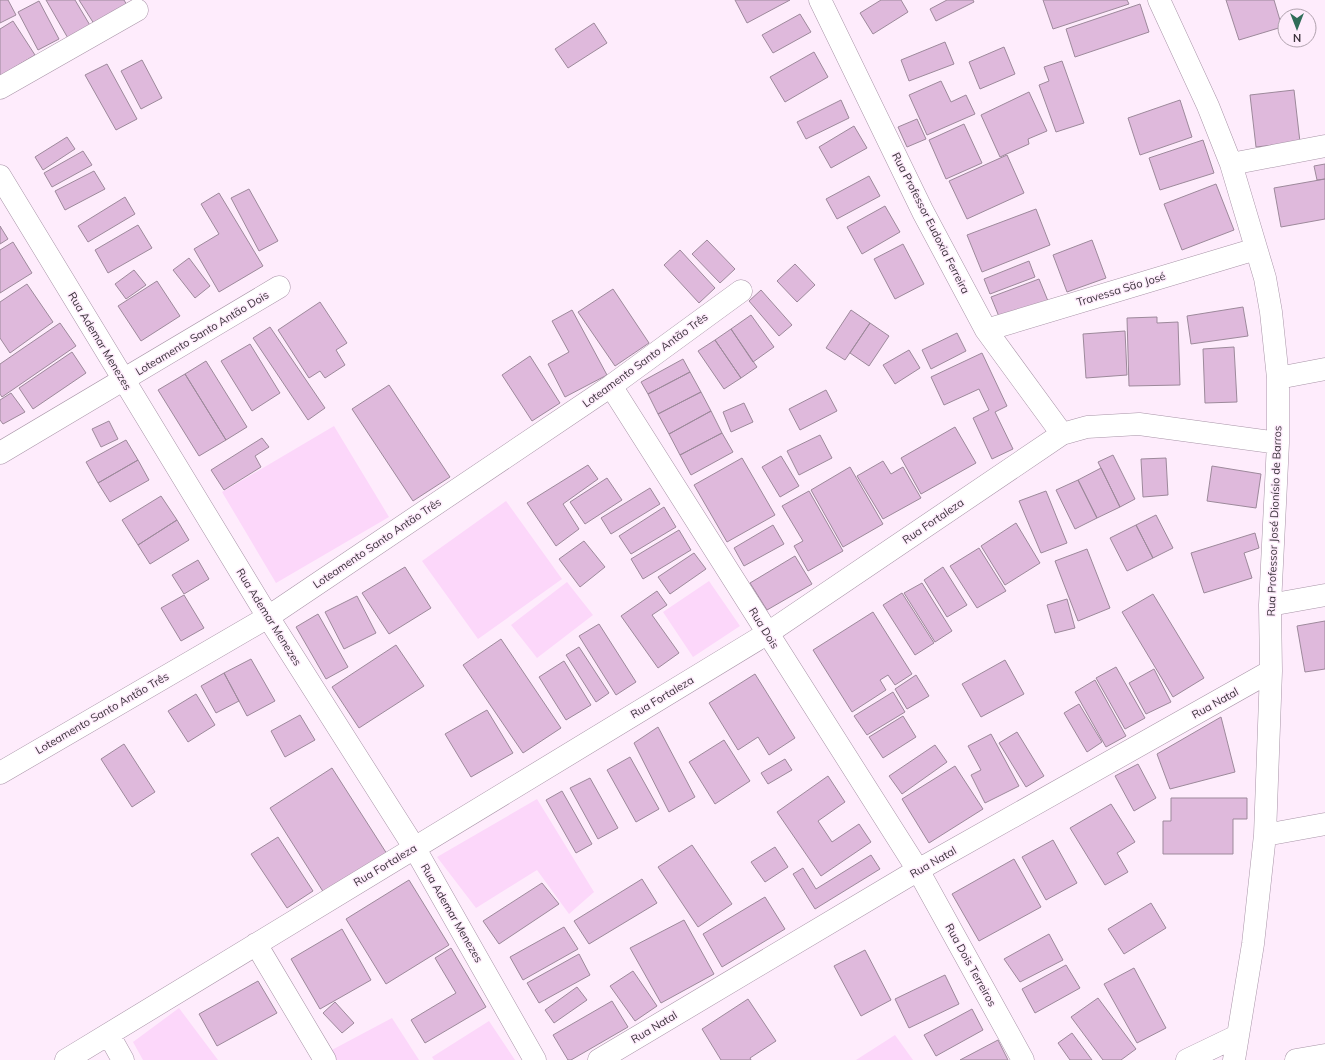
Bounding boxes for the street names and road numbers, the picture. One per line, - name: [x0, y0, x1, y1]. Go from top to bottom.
- street label: Rua Professor Eudoxia Ferreira: [889, 150, 973, 296]
- street label: Travessa São José: [1075, 269, 1167, 309]
- street label: Loteamento Santo Antão Dois: [133, 288, 271, 378]
- street label: Rua Ademar Menezes: [65, 289, 135, 393]
- street label: Loteamento Santo Antão Três: [580, 310, 710, 410]
- street label: Rua Professor José Dionísio de Barros: [1264, 425, 1284, 617]
- street label: Loteamento Santo Antão Três: [310, 495, 444, 591]
- street label: Rua Fortaleza: [900, 495, 966, 547]
- street label: Rua Ademar Menezes: [233, 566, 305, 668]
- street label: Rua Dois: [746, 605, 782, 651]
- street label: Loteamento Santo Antão Três: [33, 669, 171, 757]
- street label: Rua Fortaleza: [628, 673, 696, 721]
- street label: Rua Natal: [1189, 684, 1241, 722]
- street label: Rua Fortaleza: [351, 841, 419, 889]
- street label: Rua Natal: [907, 843, 959, 881]
- street label: Rua Ademar Menezes: [418, 861, 486, 965]
- street label: Rua Dois Terreiros: [942, 921, 1000, 1009]
- street label: Rua Natal: [628, 1008, 680, 1046]

